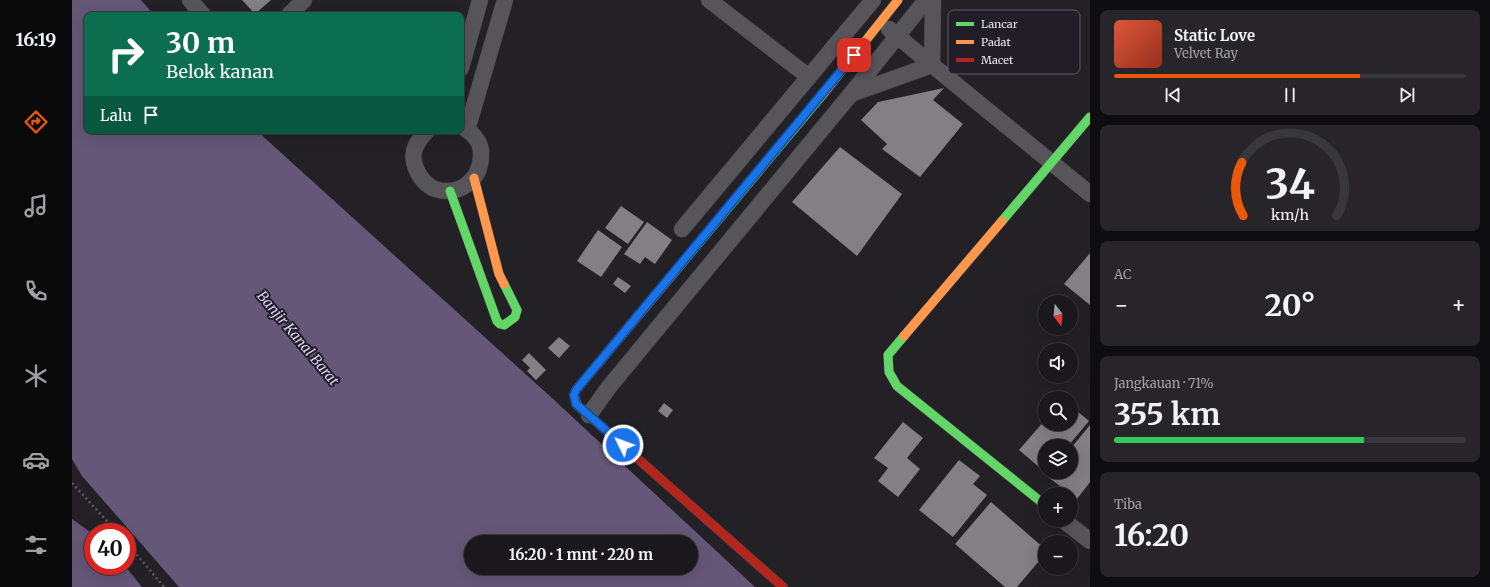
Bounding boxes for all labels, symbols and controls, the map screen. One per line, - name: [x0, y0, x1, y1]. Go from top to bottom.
- legend: [948, 10, 1080, 74]
- text: Lancar: [981, 17, 1018, 31]
- text: 30 m: [166, 25, 235, 61]
- text: Static Love: [1174, 26, 1255, 45]
- text: 16:19: [16, 28, 56, 51]
- icon: right: [100, 28, 152, 80]
- text: Padat: [981, 35, 1011, 49]
- pin: [837, 38, 871, 72]
- icon: arrive: [843, 44, 865, 66]
- text: Velvet Ray: [1174, 45, 1238, 62]
- text: Macet: [981, 53, 1014, 67]
- text: Belok kanan: [166, 60, 274, 83]
- icon: previous: [1162, 84, 1184, 106]
- icon: pause: [1279, 84, 1301, 106]
- icon: next: [1396, 84, 1418, 106]
- icon: arrive: [140, 104, 162, 126]
- text: Lalu: [100, 106, 132, 125]
- icon: directions: [22, 108, 50, 136]
- text: 34: [1265, 158, 1315, 210]
- icon: music: [22, 192, 50, 220]
- text: km/h: [1271, 206, 1309, 224]
- text: AC: [1114, 266, 1131, 283]
- icon: phone: [22, 277, 50, 305]
- text: 20°: [1265, 286, 1315, 324]
- water label: Banjir Kanal Barat: [253, 287, 343, 389]
- text: −: [1114, 291, 1129, 319]
- text: +: [1451, 291, 1466, 319]
- north arrow: [1038, 295, 1078, 335]
- map controls: [1038, 295, 1078, 575]
- button: sound: [1038, 343, 1078, 383]
- icon: climate: [22, 362, 50, 390]
- text: Jangkauan · 71%: [1114, 375, 1214, 392]
- button: search: [1038, 391, 1078, 431]
- text: 355 km: [1114, 395, 1220, 433]
- position arrow: [602, 424, 644, 466]
- button: layers: [1038, 439, 1078, 479]
- icon: car: [22, 446, 50, 474]
- button: +: [1038, 487, 1078, 527]
- text: Tiba: [1114, 496, 1142, 513]
- text: 16:20: [1114, 516, 1189, 554]
- speed limit sign: 40: [84, 523, 136, 575]
- icon: filters: [22, 531, 50, 559]
- button: −: [1038, 535, 1078, 575]
- text: 16:20 · 1 mnt · 220 m: [509, 545, 653, 564]

